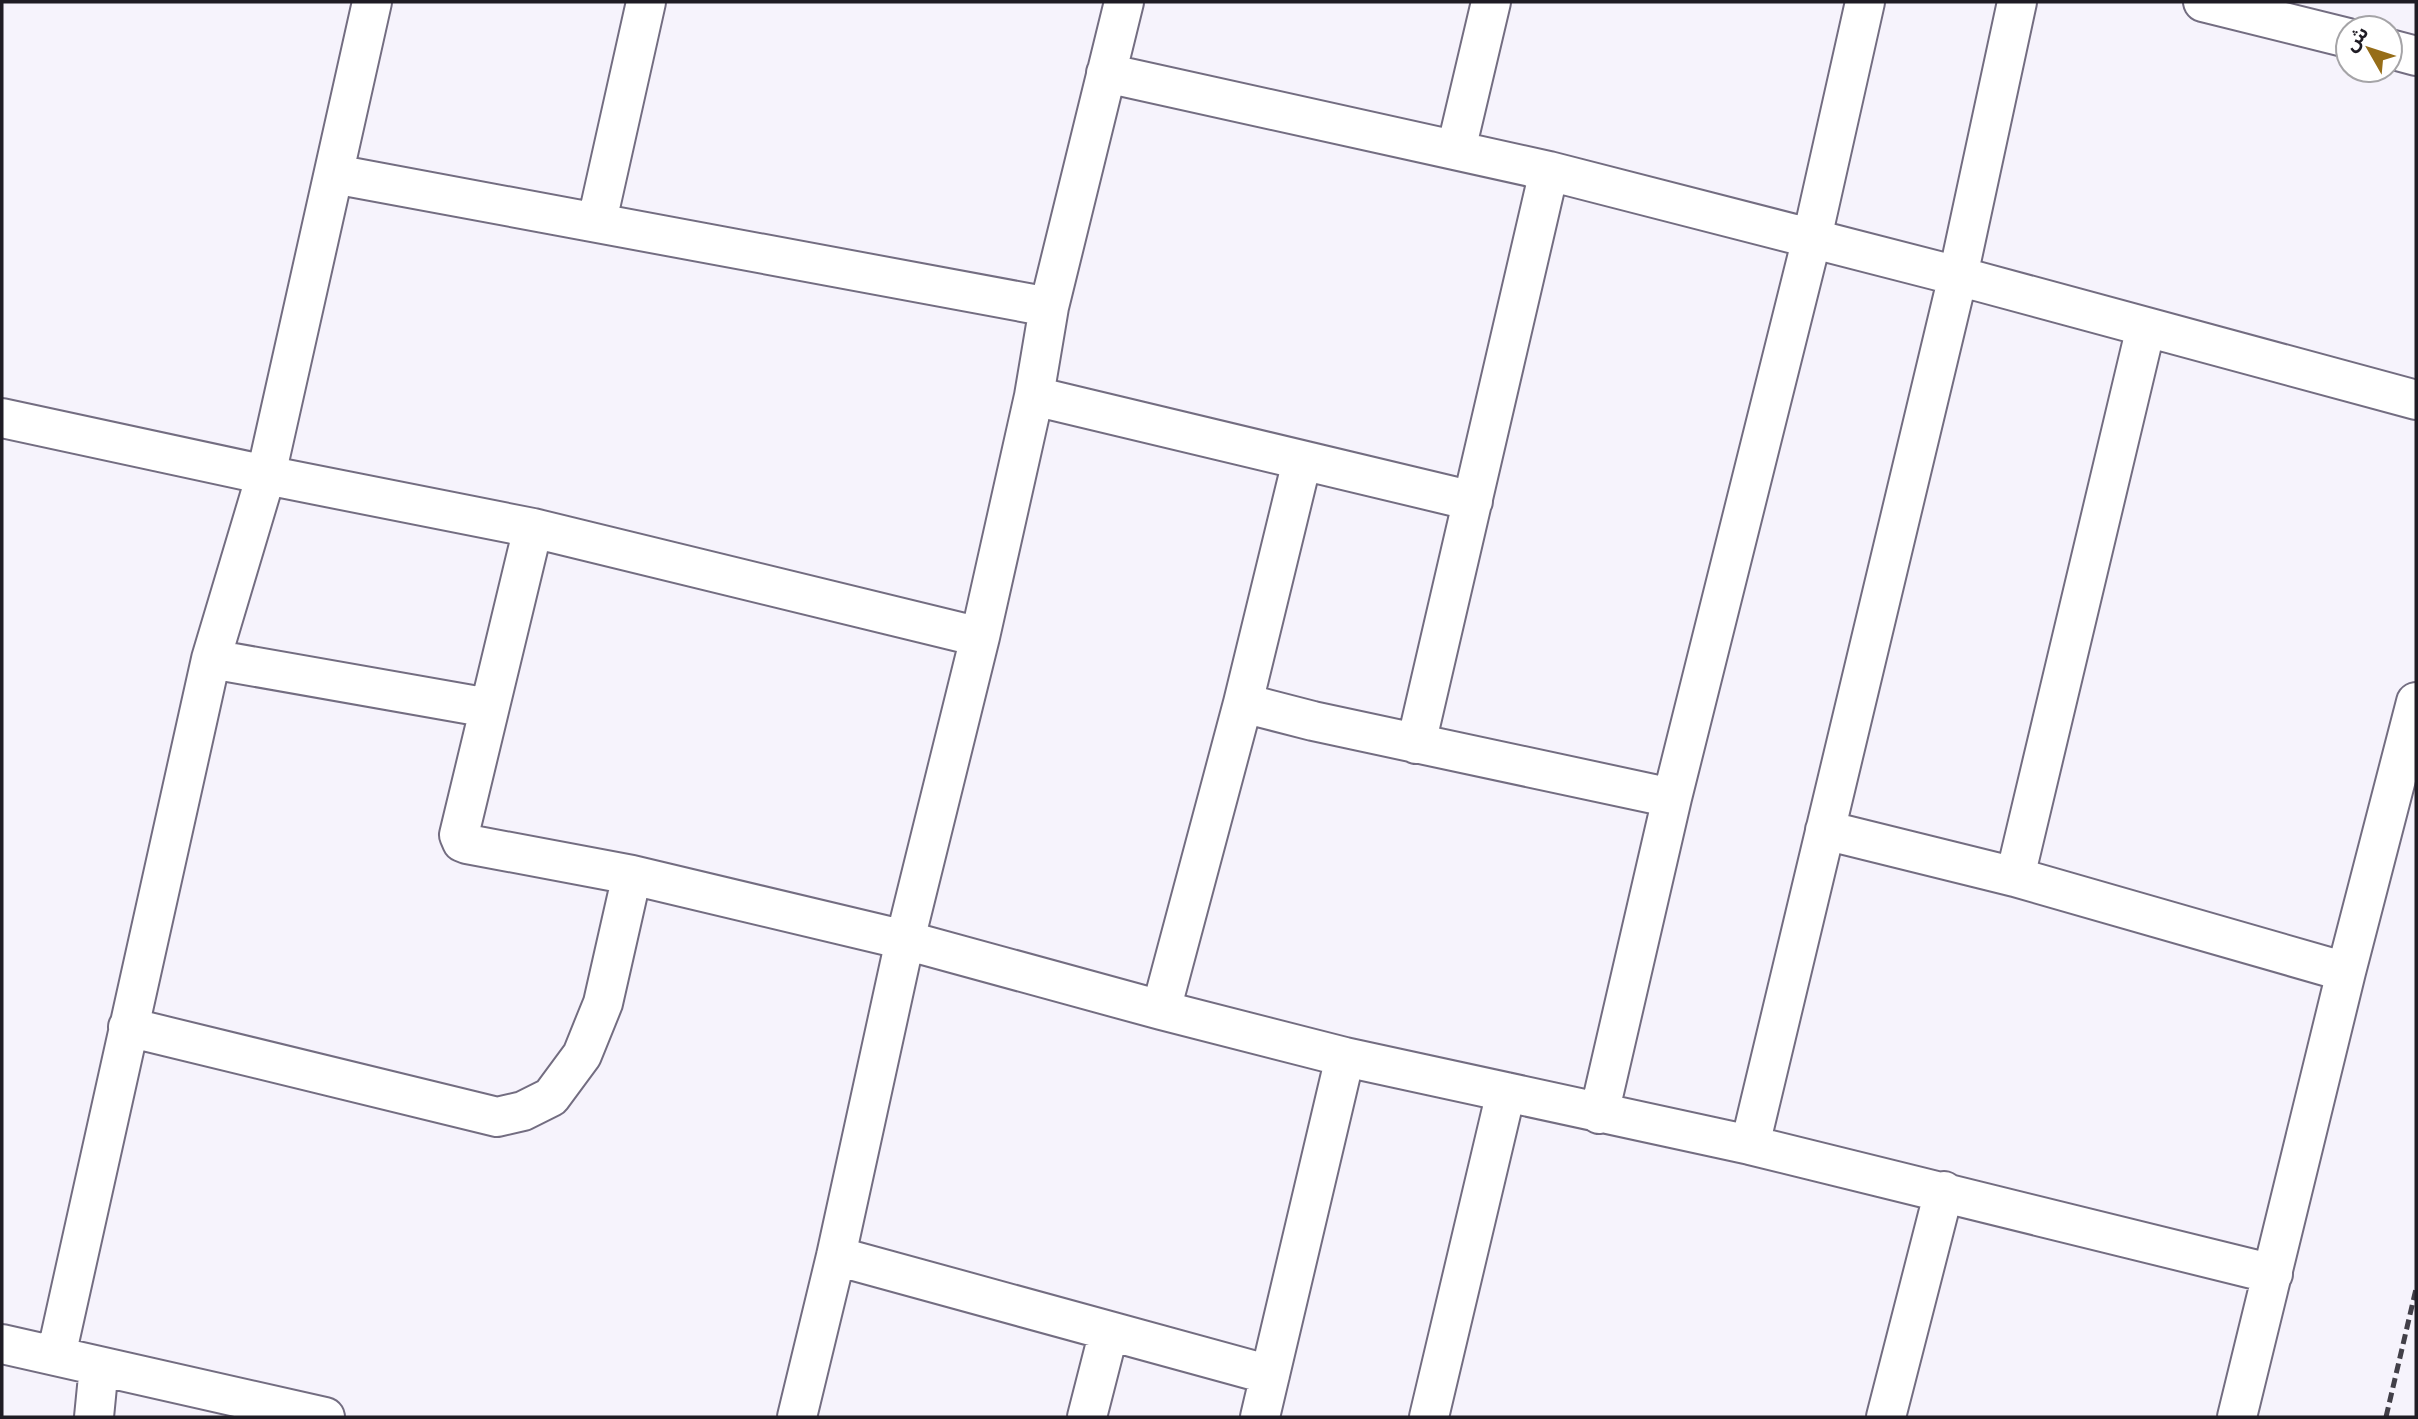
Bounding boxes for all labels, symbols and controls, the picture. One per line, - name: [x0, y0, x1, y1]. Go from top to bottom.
- north arrow: [2334, 14, 2404, 84]
- text: ش: [2340, 22, 2373, 56]

